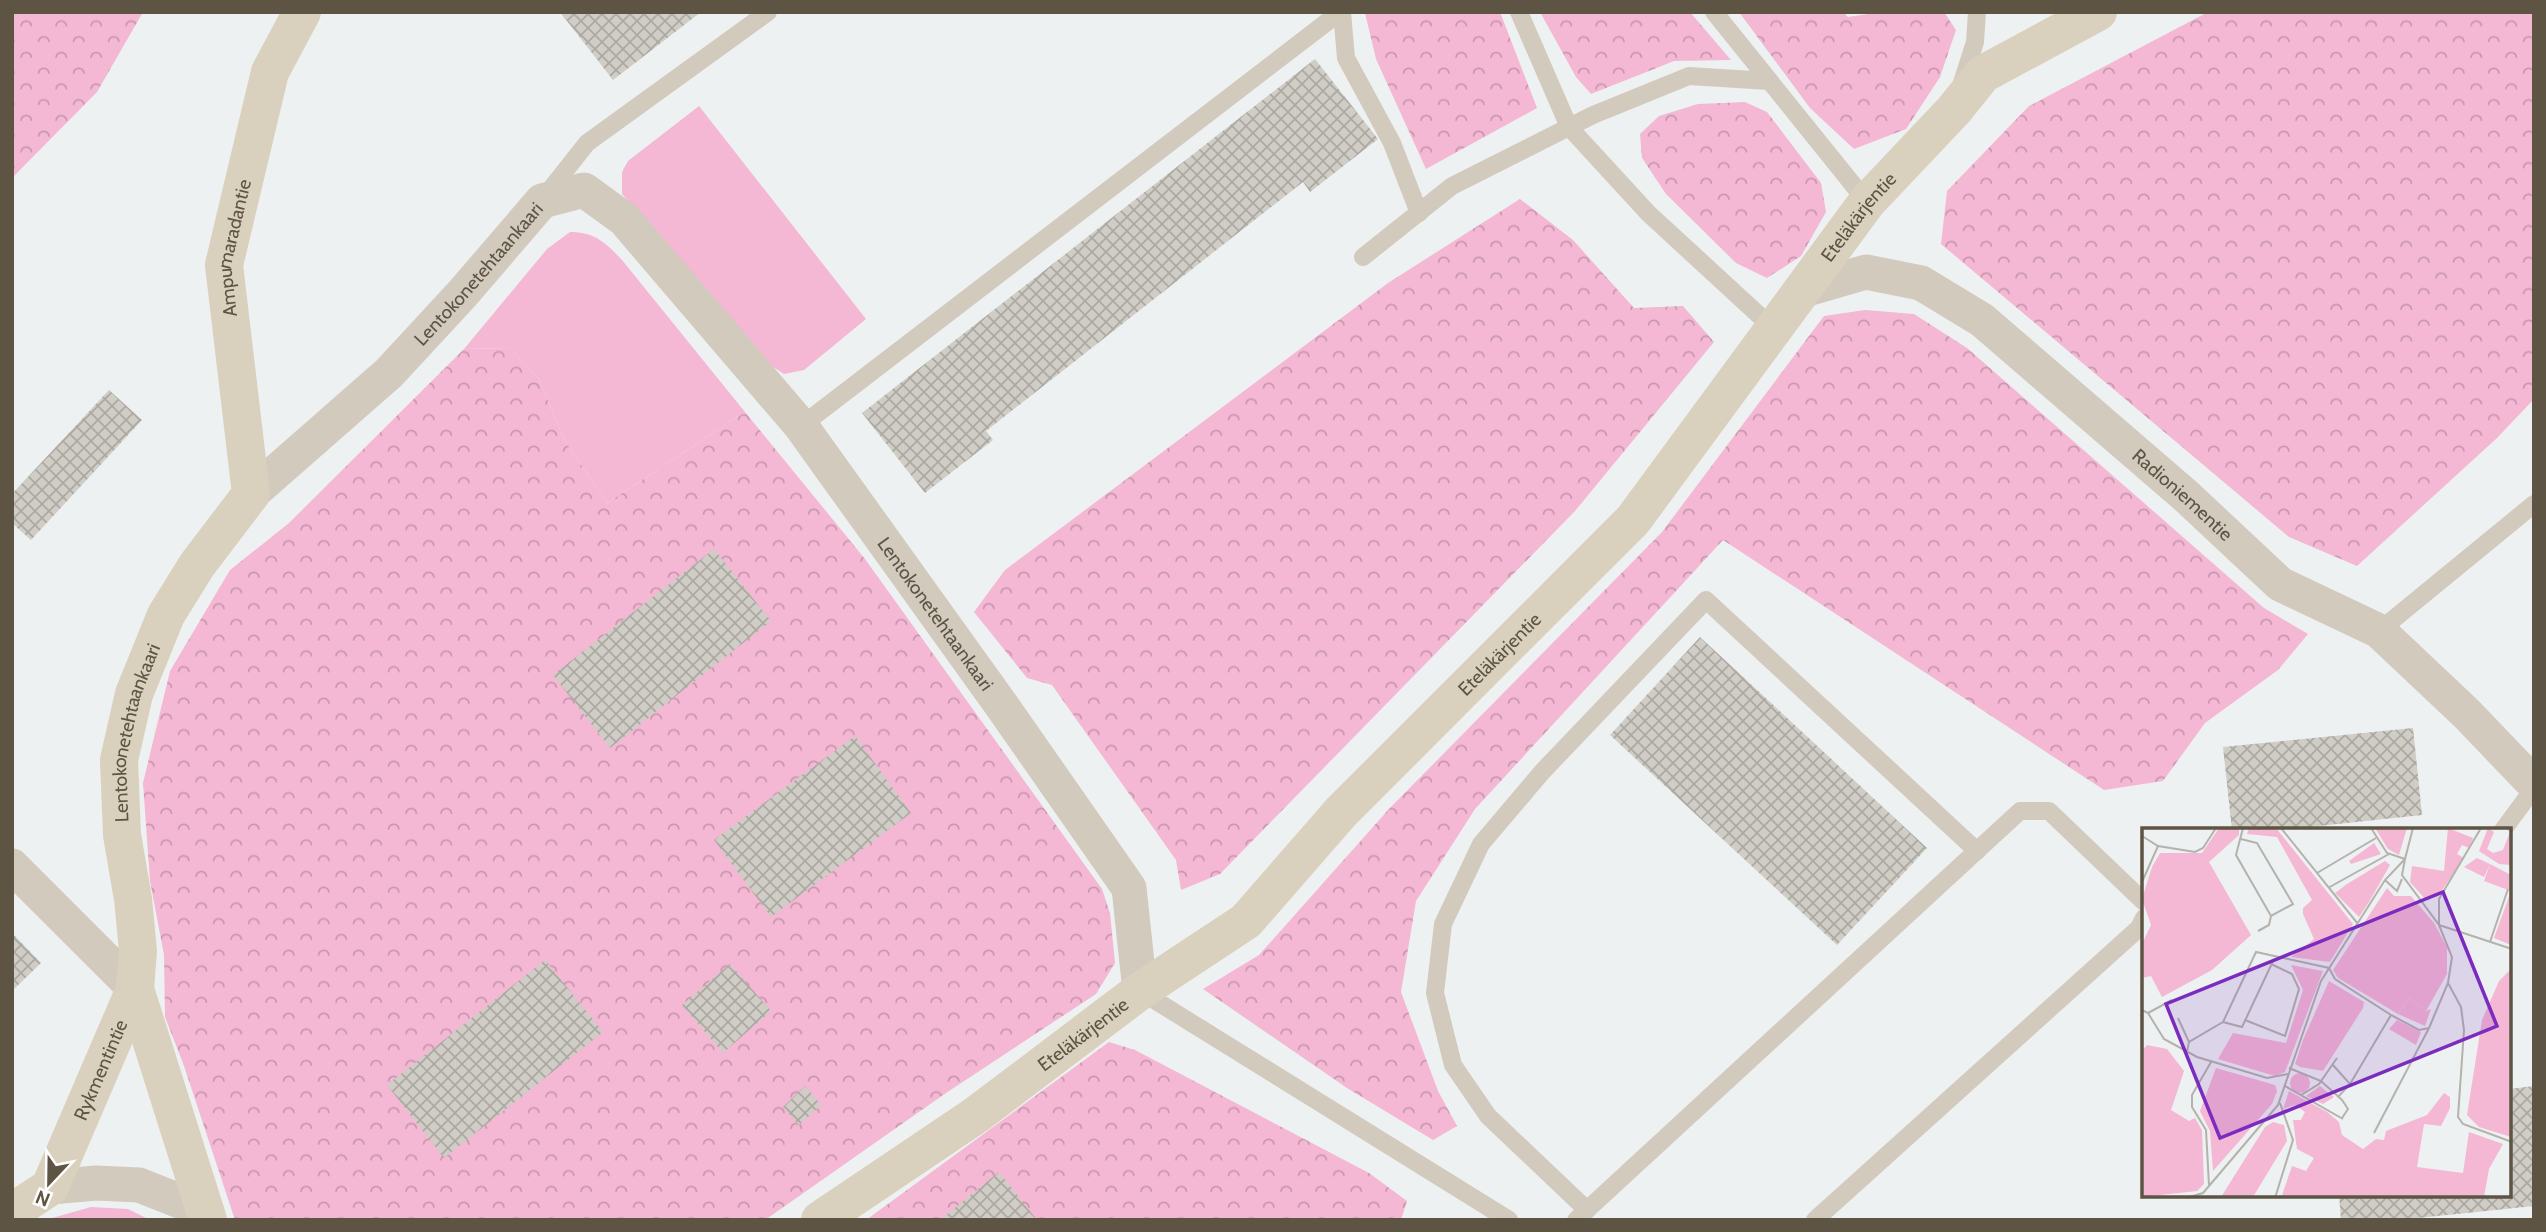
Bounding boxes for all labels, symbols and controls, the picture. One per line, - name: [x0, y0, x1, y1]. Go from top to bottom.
- street label: Eteläkärjentie: [1816, 167, 1901, 266]
- street label: Ampumaradantie: [212, 177, 256, 318]
- street label: Lentokonetehtaankaari: [409, 197, 547, 350]
- street label: Radioniementie: [2128, 444, 2238, 546]
- street label: Lentokonetehtaankaari: [873, 532, 999, 695]
- street label: Eteläkärjentie: [1453, 607, 1546, 700]
- street label: Lentokonetehtaankaari: [107, 640, 165, 823]
- inset map: [2142, 828, 2511, 1197]
- street label: Eteläkärjentie: [1033, 992, 1133, 1076]
- street label: Rykmentintie: [69, 1016, 132, 1124]
- north arrow: [14, 1148, 84, 1218]
- text: N: [32, 1185, 53, 1211]

